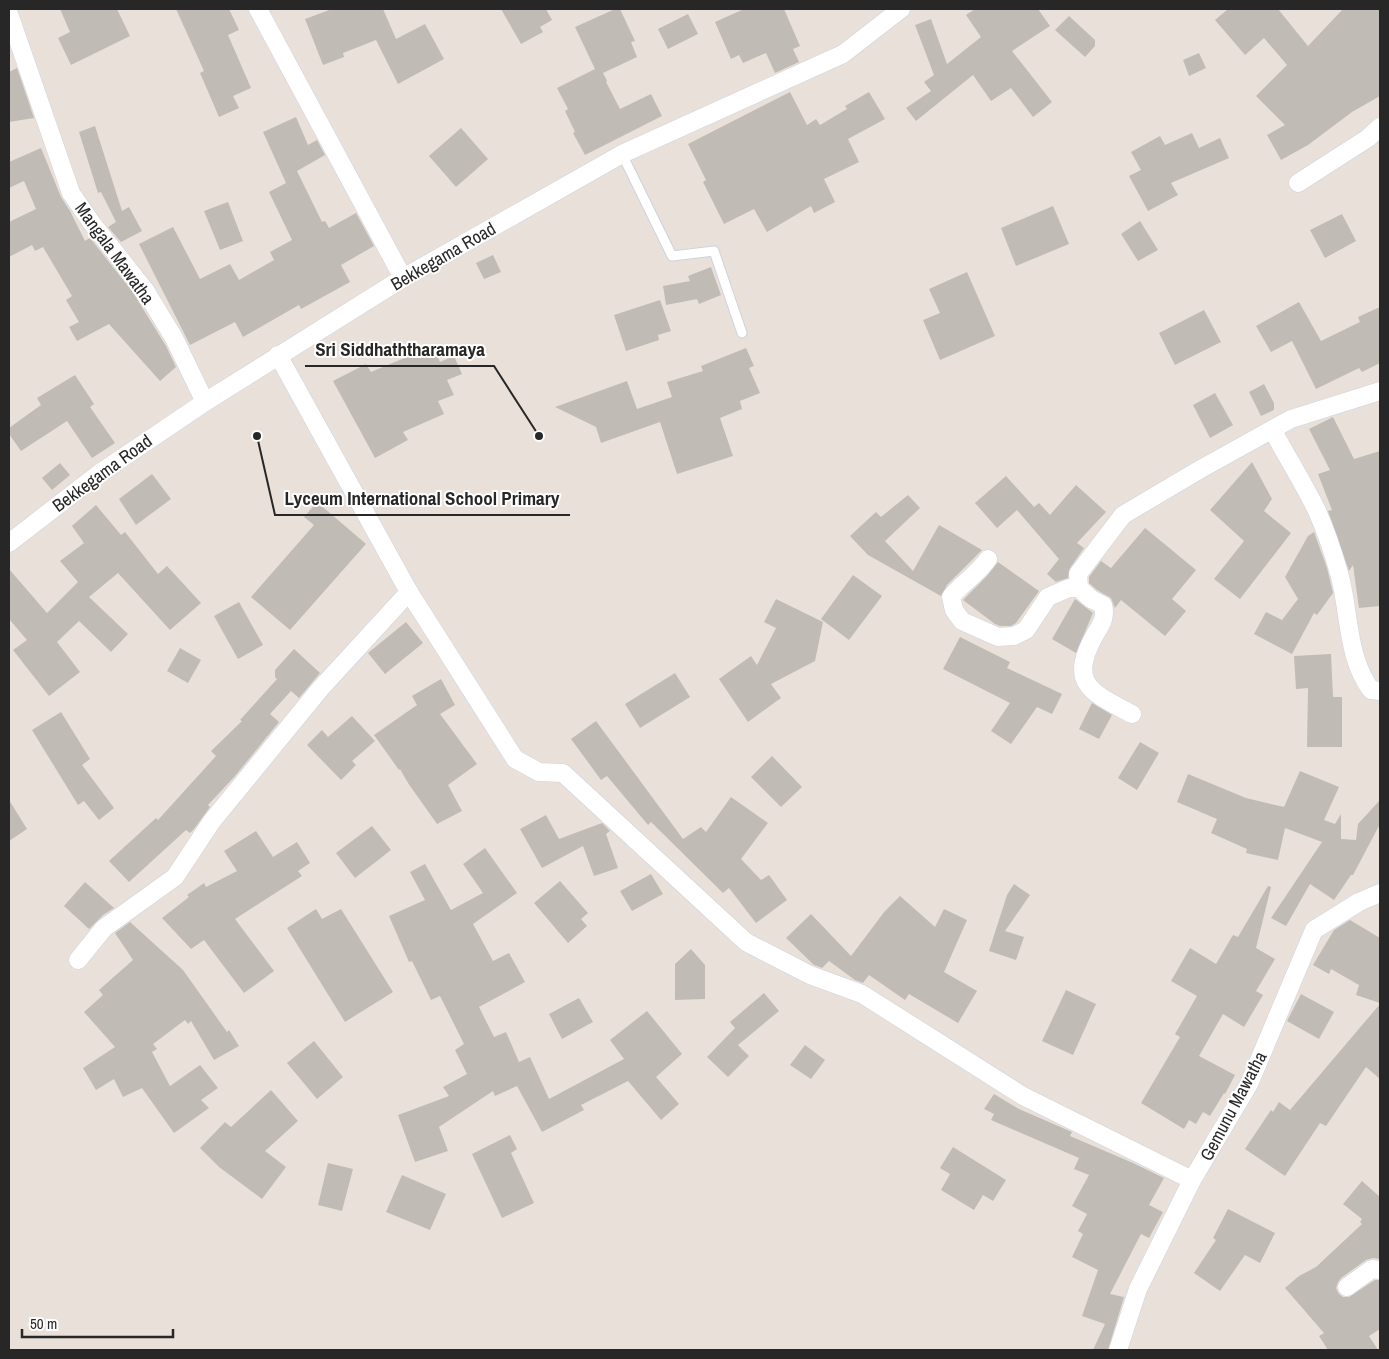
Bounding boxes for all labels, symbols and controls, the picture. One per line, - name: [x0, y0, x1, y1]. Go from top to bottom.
- street label: Mangala Mawatha: [69, 197, 161, 309]
- street label: Bekkegama Road: [386, 216, 500, 296]
- callout: Sri Siddhaththaramaya: [305, 332, 494, 366]
- text: Sri Siddhaththaramaya: [315, 336, 485, 362]
- street label: Bekkegama Road: [47, 428, 157, 518]
- callout: Lyceum International School Primary: [275, 481, 570, 515]
- text: Lyceum International School Primary: [285, 485, 560, 511]
- street label: Gemunu Mawatha: [1194, 1047, 1272, 1165]
- scale bar: [22, 1306, 174, 1338]
- text: 50 m: [30, 1313, 57, 1334]

